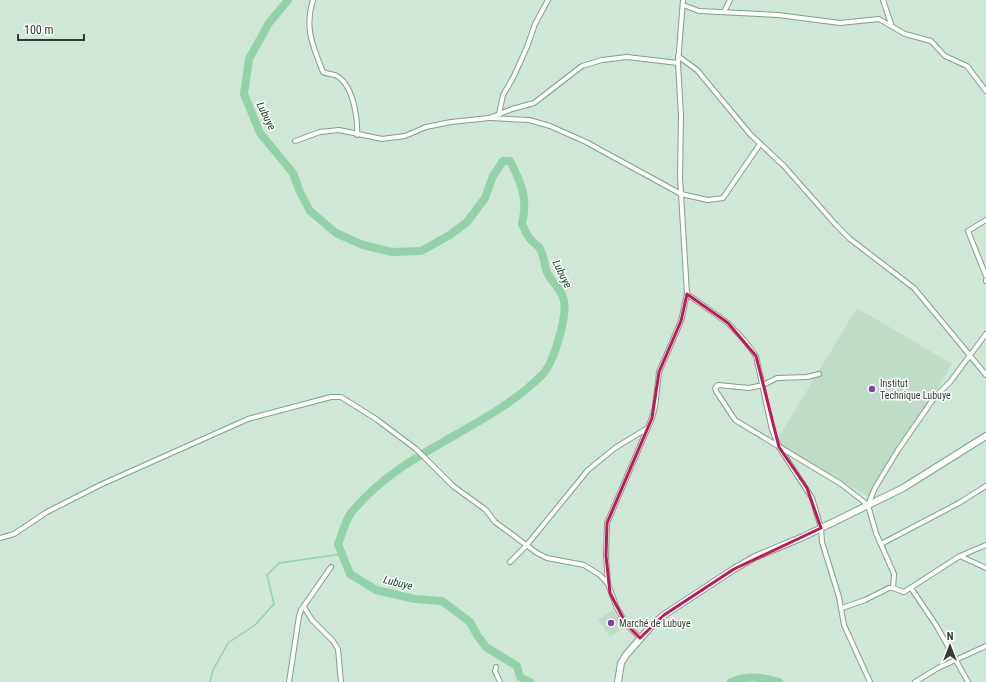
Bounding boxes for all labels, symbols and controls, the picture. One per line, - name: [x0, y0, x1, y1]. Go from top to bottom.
- scale bar: [18, 16, 84, 42]
- text: 100 m: [24, 23, 54, 37]
- water label: Lubuye: [254, 100, 278, 132]
- water label: Lubuye: [550, 258, 574, 290]
- place label: Institut Technique Lubuye: [880, 378, 951, 401]
- marker: Institut Technique Lubuye: [867, 384, 877, 394]
- water label: Lubuye: [382, 573, 414, 593]
- marker: Marché de Lubuye: [606, 618, 616, 628]
- place label: Marché de Lubuye: [619, 618, 691, 629]
- north arrow: [930, 626, 970, 666]
- text: N: [947, 630, 954, 643]

